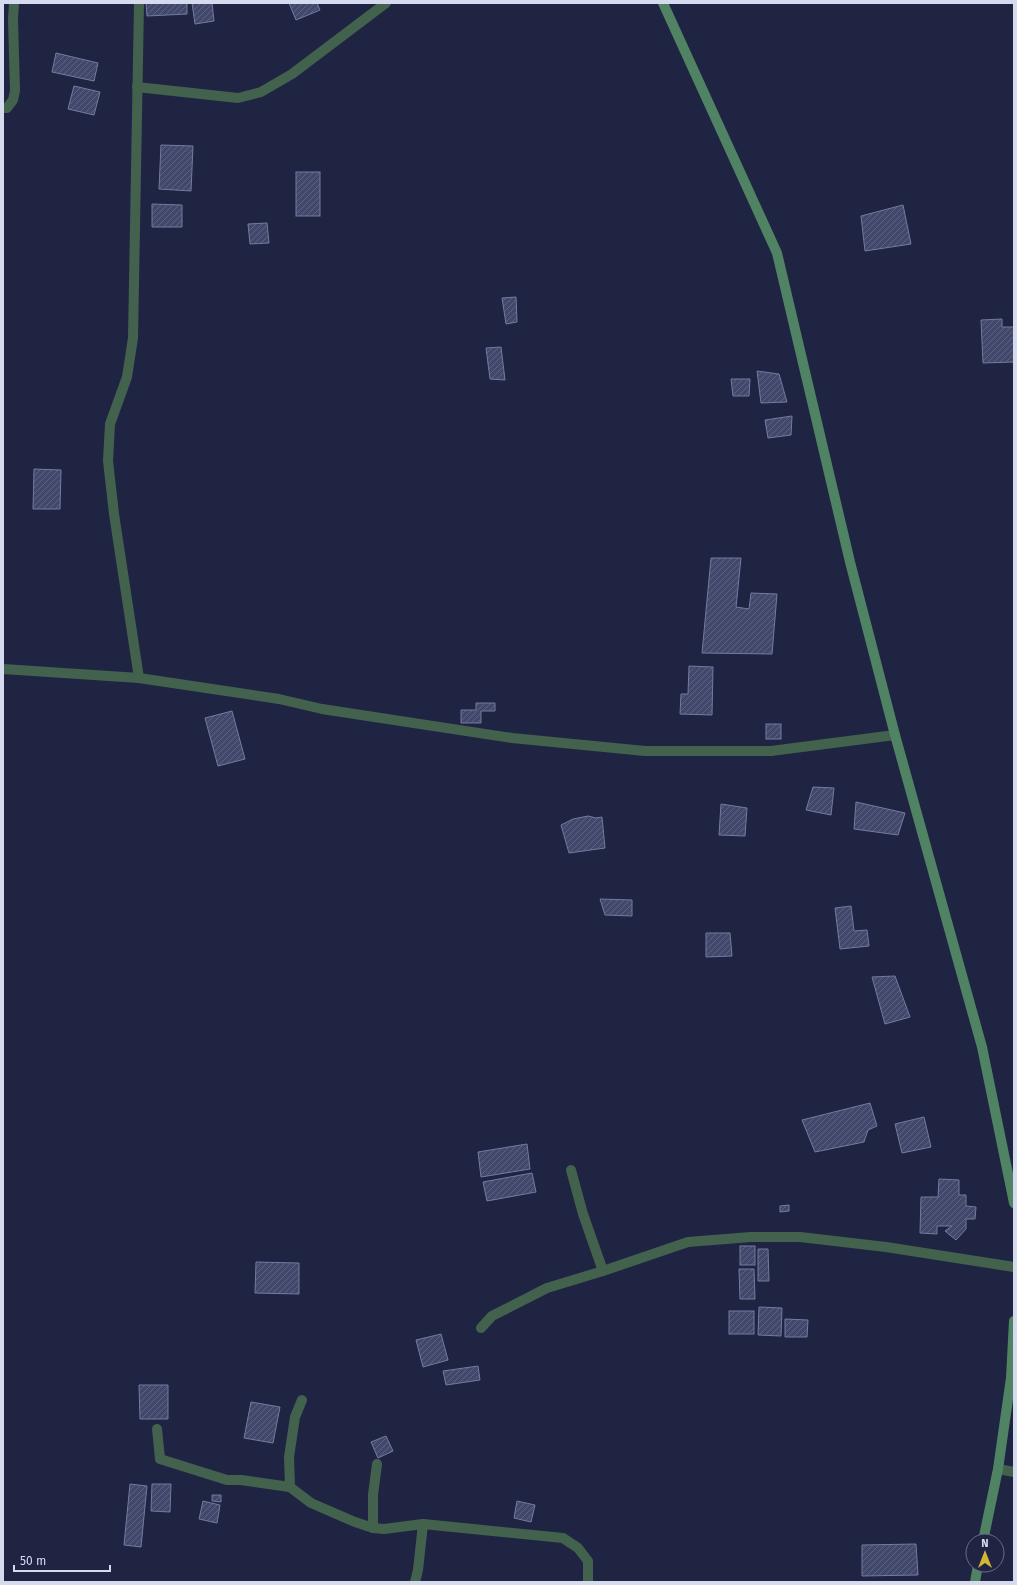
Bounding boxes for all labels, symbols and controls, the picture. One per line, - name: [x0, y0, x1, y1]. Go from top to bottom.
- north arrow: [965, 1533, 1005, 1573]
- text: N: [981, 1537, 989, 1550]
- scale bar: [14, 1547, 110, 1573]
- text: 50 m: [20, 1554, 46, 1568]

